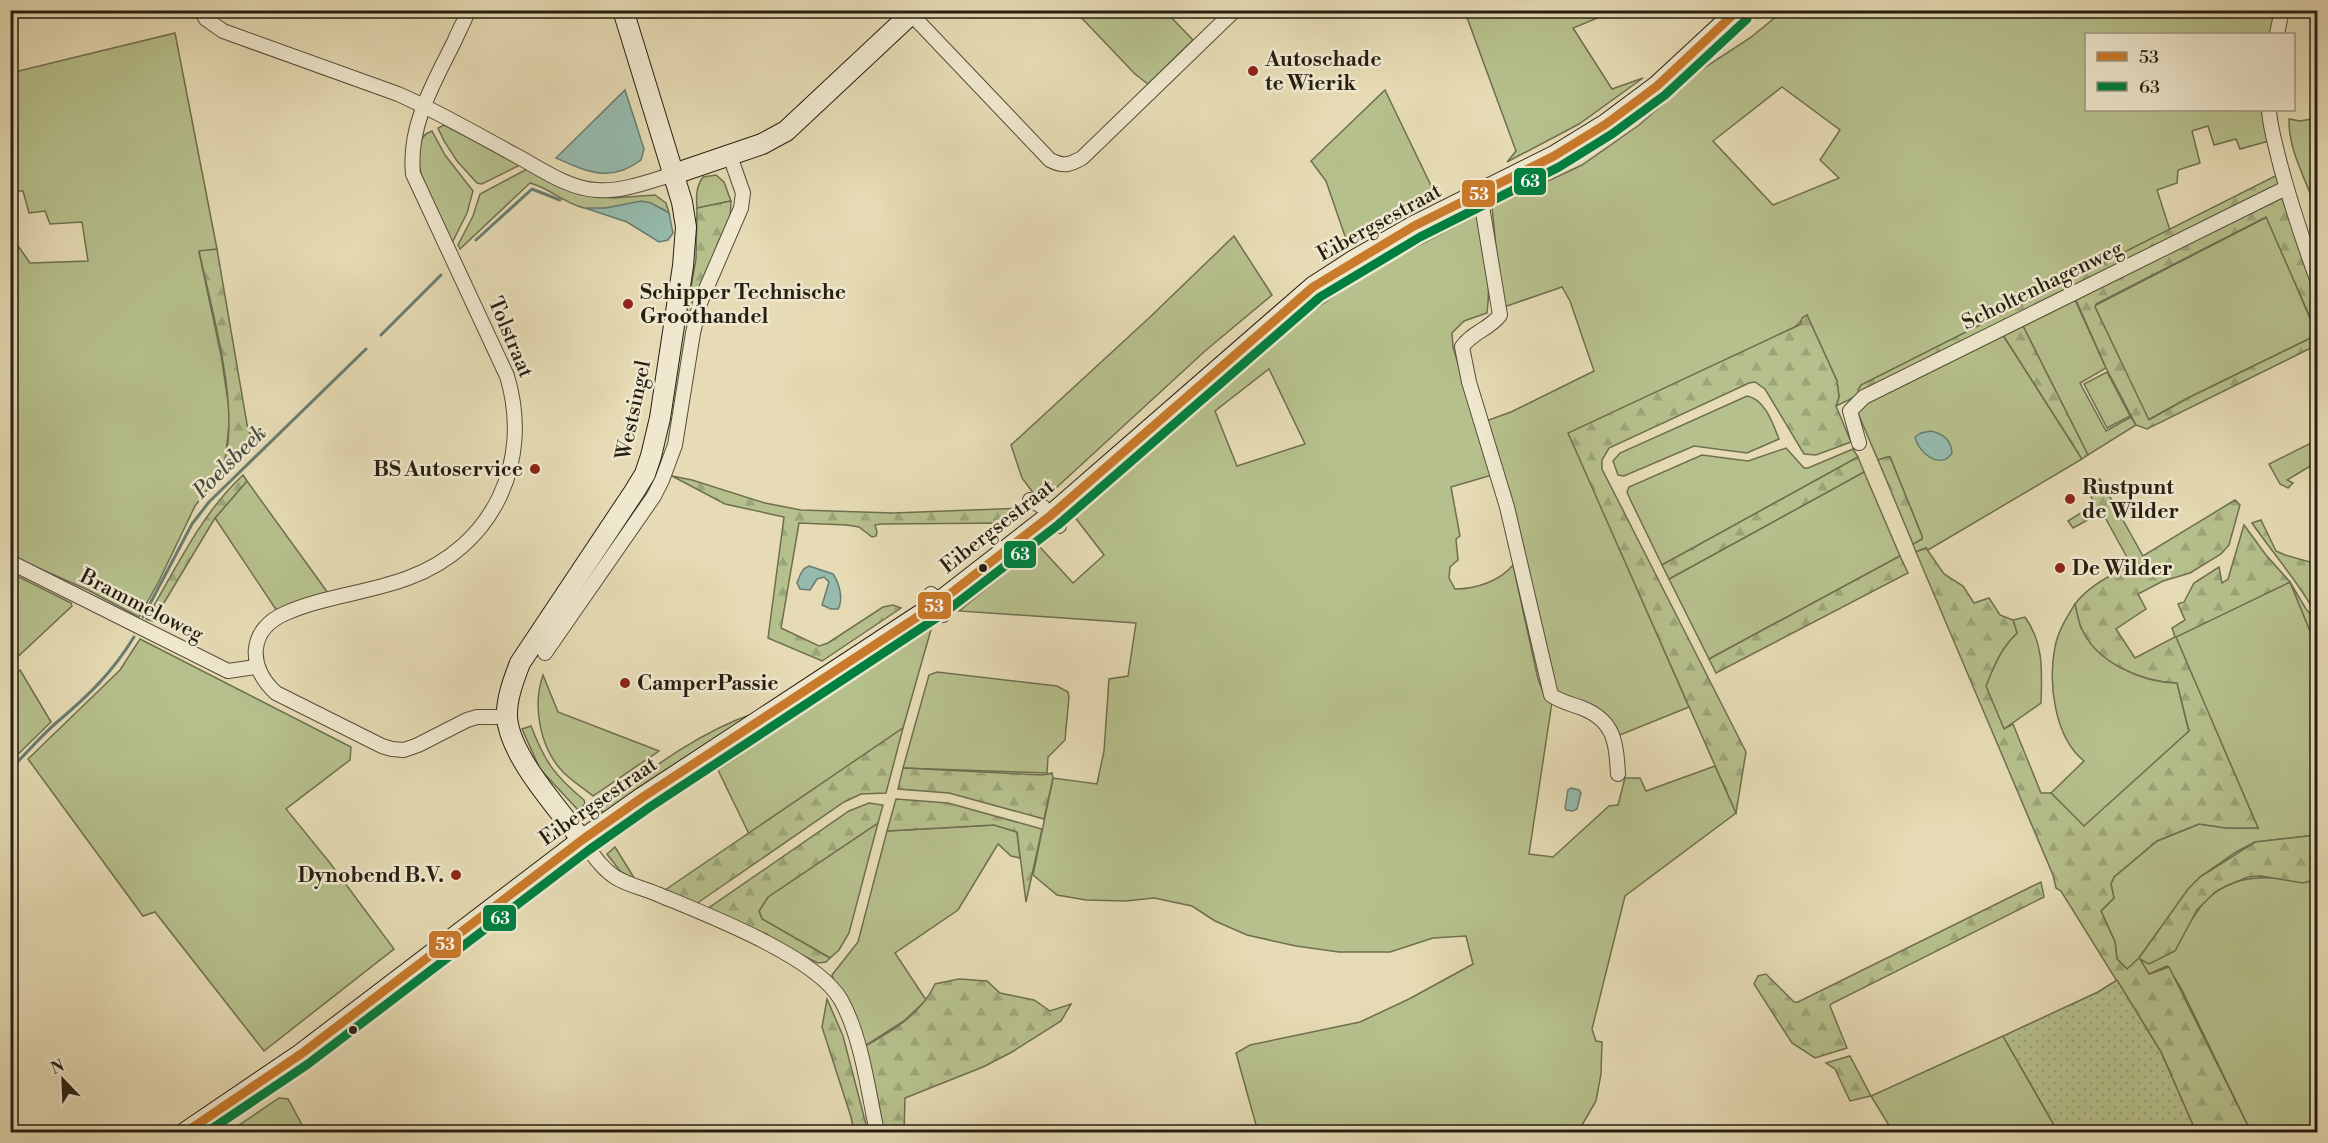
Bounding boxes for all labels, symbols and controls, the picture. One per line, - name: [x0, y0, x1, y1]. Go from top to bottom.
- legend: [2085, 33, 2295, 111]
- text: 53: [2139, 46, 2159, 69]
- place label: Autoschade te Wierik: [1264, 47, 1382, 97]
- marker: Autoschade te Wierik: [1246, 64, 1260, 78]
- text: 63: [2139, 76, 2160, 99]
- line badge: 63: [1513, 167, 1547, 196]
- text: 63: [1520, 172, 1540, 192]
- street label: Eibergsestraat: [1313, 178, 1447, 268]
- line badge: 53: [1461, 179, 1496, 208]
- text: 53: [1469, 185, 1489, 205]
- street label: Scholtenhagenweg: [1958, 236, 2127, 336]
- place label: Schipper Technische Groothandel: [640, 280, 846, 330]
- street label: Tolstraat: [481, 293, 539, 382]
- marker: Schipper Technische Groothandel: [621, 297, 635, 311]
- street label: Westsingel: [611, 358, 657, 463]
- water label: Poelsbeek: [187, 420, 272, 505]
- place label: BS Autoservice: [373, 457, 523, 483]
- marker: BS Autoservice: [528, 462, 542, 476]
- street label: Eibergsestraat: [935, 474, 1060, 580]
- place label: Rustpunt de Wilder: [2082, 475, 2179, 525]
- marker: Rustpunt de Wilder: [2063, 492, 2077, 506]
- line badge: 63: [1003, 540, 1037, 569]
- text: 63: [1010, 545, 1030, 565]
- place label: De Wilder: [2072, 556, 2173, 582]
- marker: De Wilder: [2053, 561, 2067, 575]
- unlabelled marker: [977, 562, 989, 574]
- street label: Brammeloweg: [74, 563, 208, 648]
- line badge: 53: [917, 591, 952, 620]
- text: 53: [924, 597, 944, 617]
- place label: CamperPassie: [637, 671, 779, 697]
- marker: CamperPassie: [618, 676, 632, 690]
- street label: Eibergsestraat: [535, 751, 663, 852]
- place label: Dynobend B.V.: [298, 863, 444, 889]
- marker: Dynobend B.V.: [449, 868, 463, 882]
- line badge: 63: [482, 904, 517, 932]
- text: 63: [490, 909, 510, 929]
- line badge: 53: [428, 930, 462, 959]
- text: 53: [435, 935, 455, 955]
- unlabelled marker: [347, 1024, 359, 1036]
- north arrow: [33, 1050, 93, 1110]
- text: N: [48, 1055, 68, 1079]

